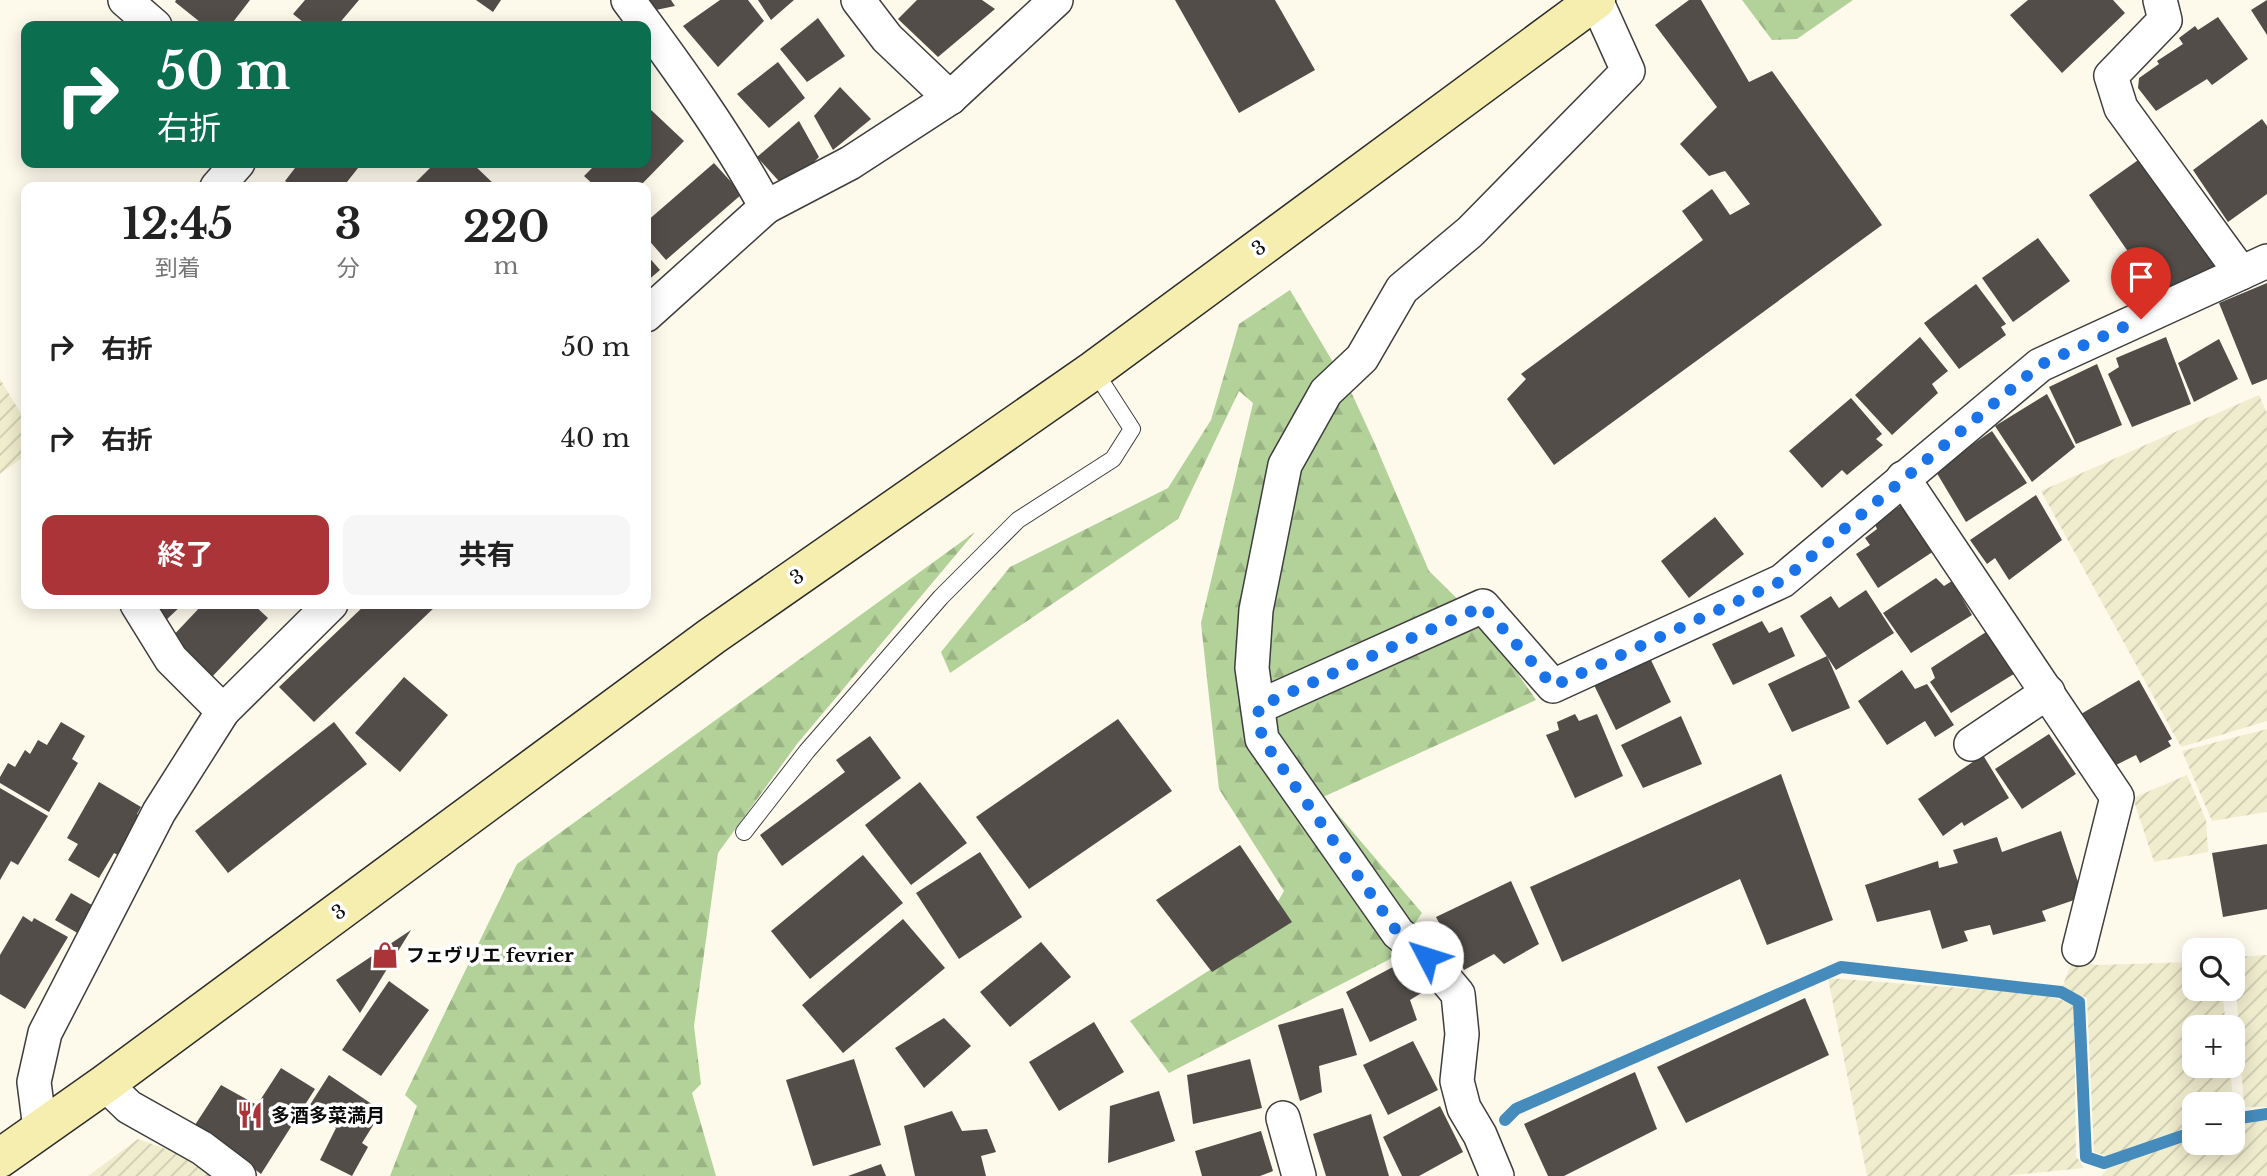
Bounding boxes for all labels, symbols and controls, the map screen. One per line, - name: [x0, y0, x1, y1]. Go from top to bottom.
- text: 50 m: [157, 41, 290, 102]
- icon: right: [42, 49, 133, 140]
- text: 右折: [157, 108, 221, 148]
- text: 12:45: [123, 198, 233, 250]
- text: 3: [335, 198, 361, 250]
- text: 220: [463, 201, 549, 253]
- street label: 3: [1248, 235, 1270, 261]
- pin: [2111, 247, 2171, 319]
- text: m: [494, 252, 519, 280]
- text: 到着: [155, 254, 201, 282]
- text: 分: [337, 254, 360, 282]
- icon: arrive: [2122, 258, 2160, 296]
- icon: right: [42, 328, 80, 366]
- text: 50 m: [561, 331, 630, 363]
- text: 右折: [101, 333, 153, 365]
- icon: right: [42, 419, 80, 457]
- text: 40 m: [561, 422, 630, 454]
- text: 右折: [101, 424, 153, 456]
- button: 終了: [42, 515, 329, 595]
- button: 共有: [343, 515, 630, 595]
- street label: 3: [786, 564, 808, 590]
- street label: 3: [328, 899, 350, 925]
- position arrow: [1390, 920, 1464, 994]
- map controls: [2182, 938, 2245, 1155]
- button: search: [2182, 938, 2245, 1001]
- shop icon: フェヴリエ fevrier: [370, 940, 400, 970]
- place label: フェヴリエ fevrier: [406, 944, 574, 967]
- button: +: [2182, 1015, 2245, 1078]
- button: −: [2182, 1092, 2245, 1155]
- restaurant icon: 多酒多菜満月: [235, 1100, 265, 1130]
- place label: 多酒多菜満月: [271, 1104, 385, 1127]

